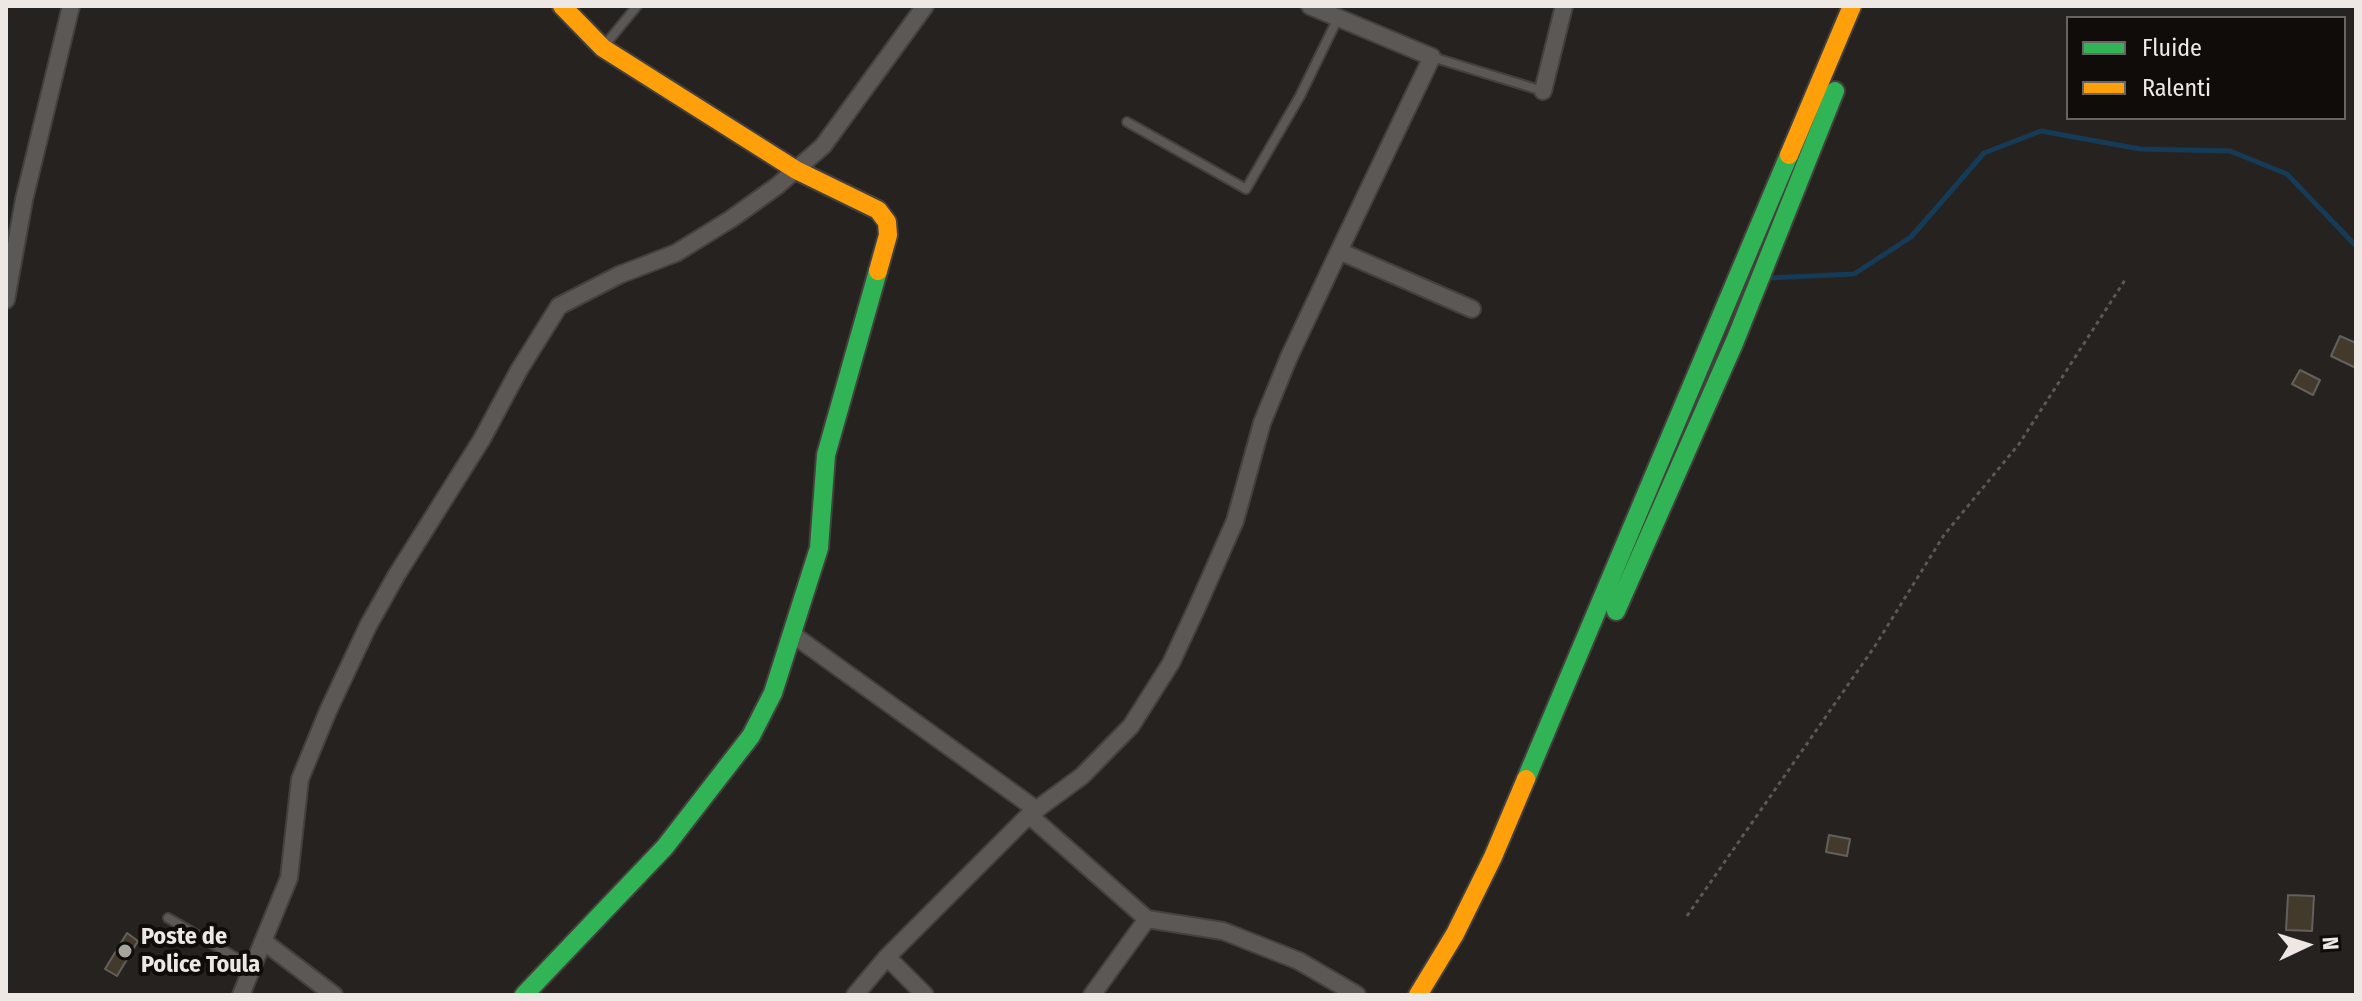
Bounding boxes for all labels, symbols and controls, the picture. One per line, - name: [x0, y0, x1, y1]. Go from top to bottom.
- legend: [2066, 16, 2346, 120]
- text: Fluide: [2142, 34, 2202, 62]
- text: Ralenti: [2142, 74, 2211, 102]
- north arrow: [2266, 905, 2346, 985]
- place label: Poste de Police Toula: [141, 923, 260, 979]
- text: N: [2317, 936, 2344, 951]
- marker: Poste de Police Toula: [116, 942, 134, 960]

